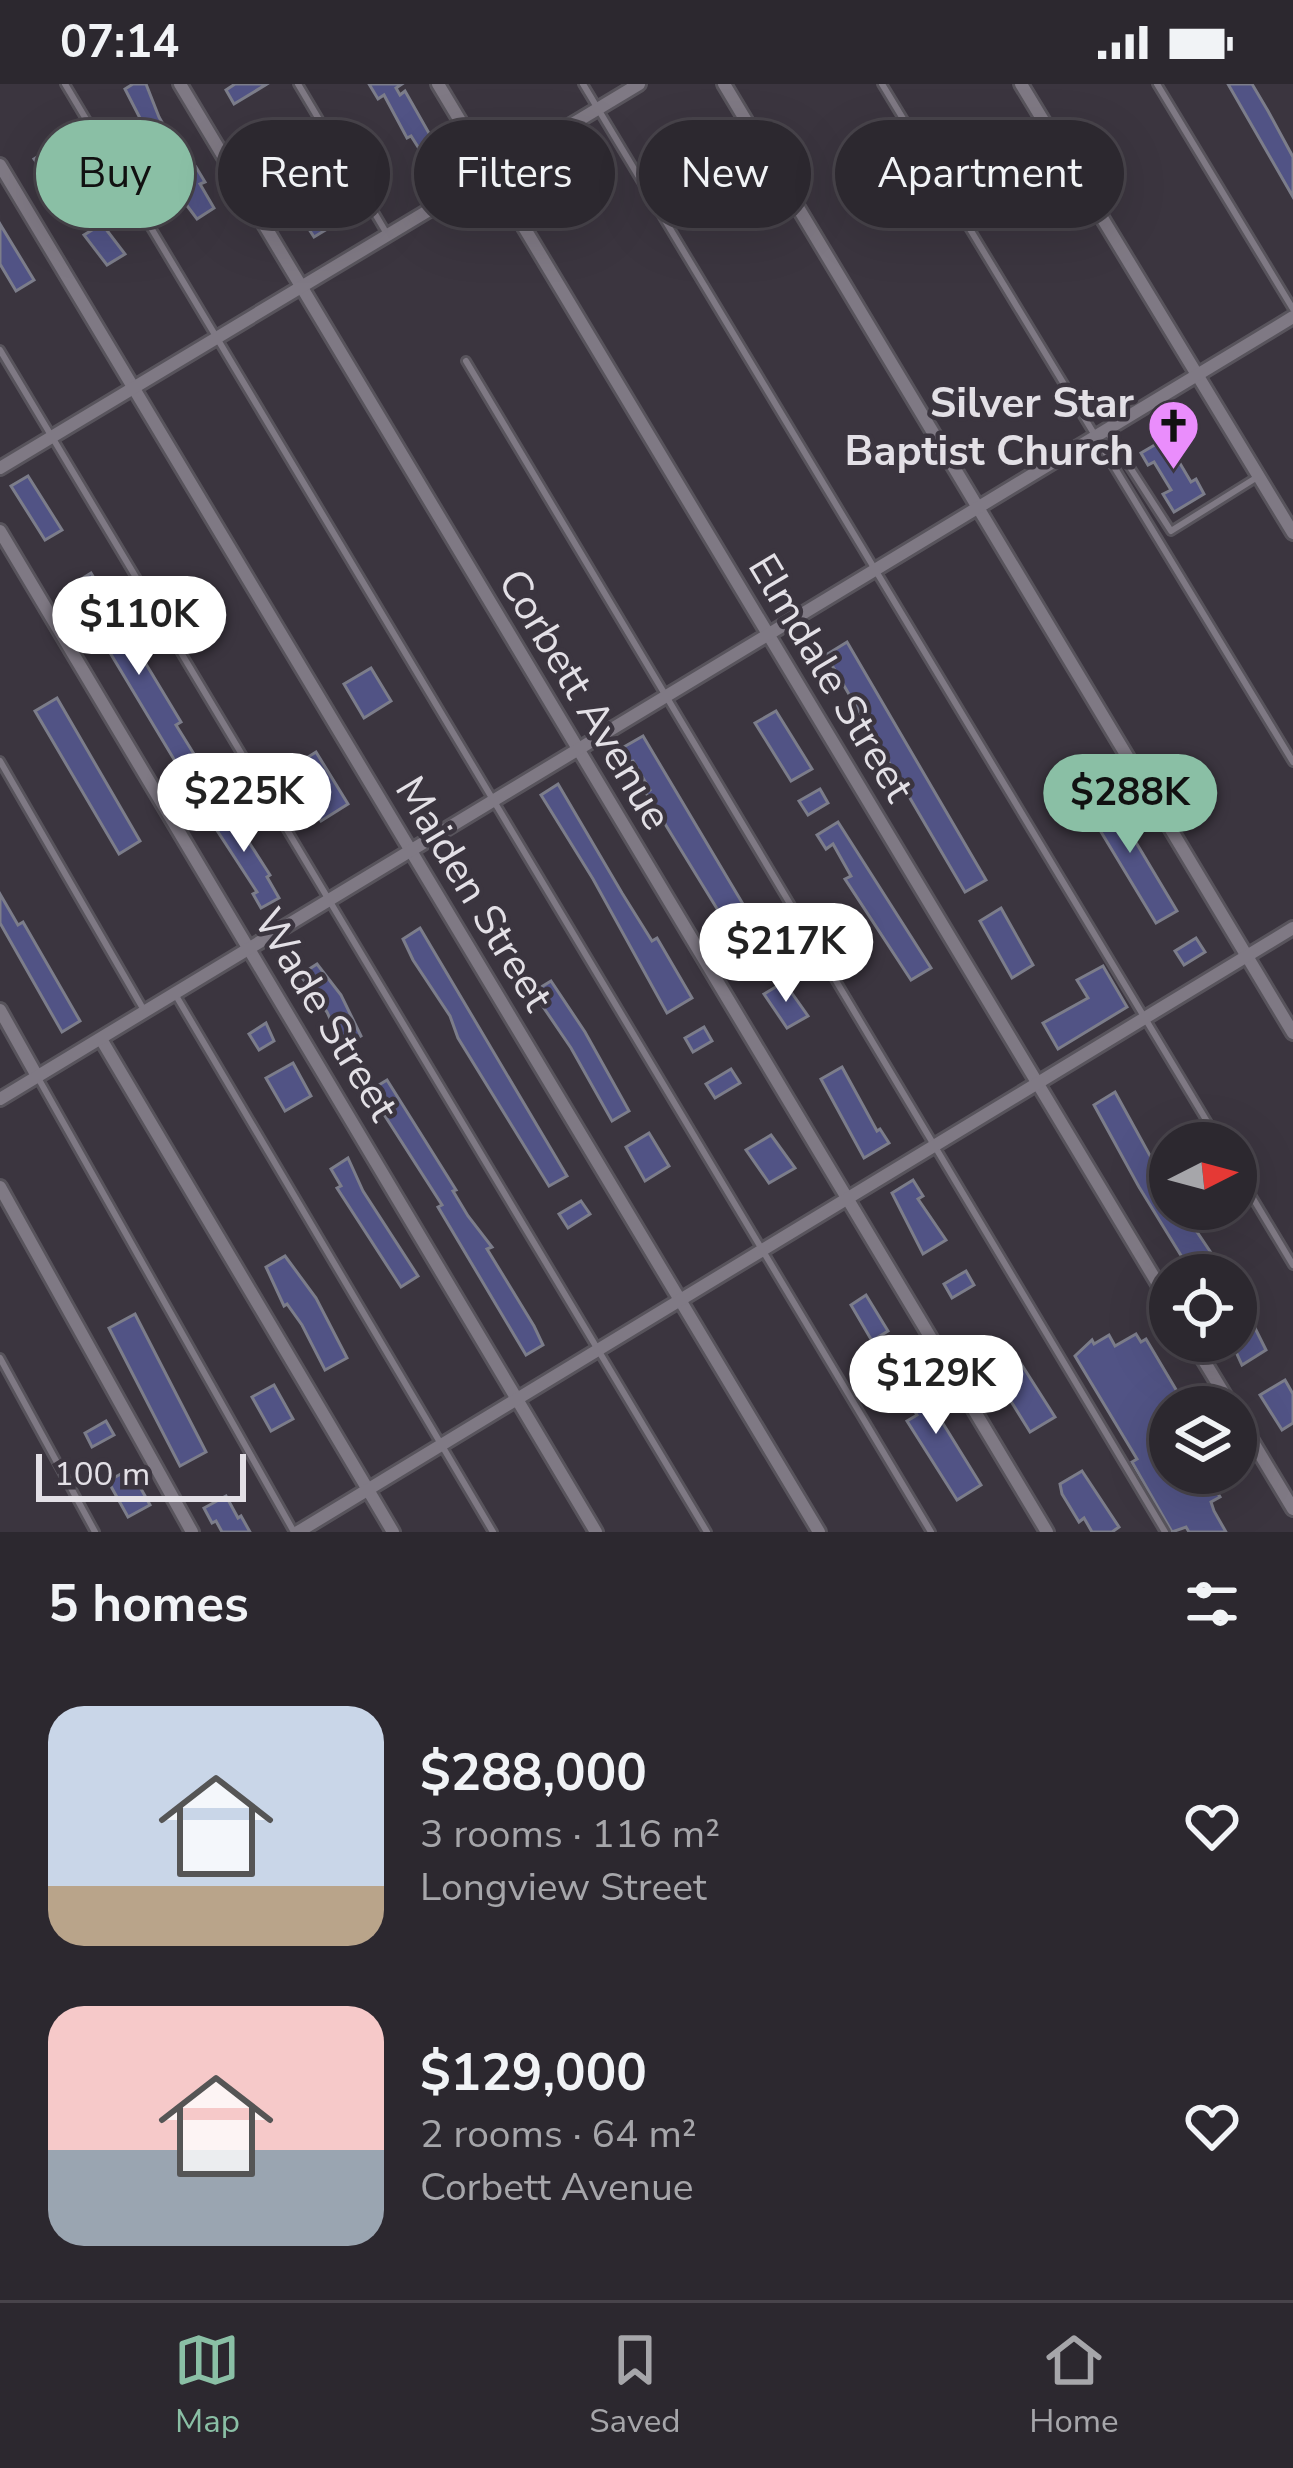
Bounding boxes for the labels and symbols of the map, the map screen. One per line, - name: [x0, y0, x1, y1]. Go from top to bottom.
- place label: Silver Star Baptist Church: [845, 375, 1135, 480]
- church icon: Silver Star Baptist Church: [1145, 398, 1201, 472]
- street label: Elmdale Street: [734, 543, 927, 813]
- street label: Corbett Avenue: [484, 559, 685, 841]
- pin: $110K: [55, 576, 223, 678]
- pin: $225K: [160, 753, 328, 855]
- pin: $288K: [1046, 754, 1214, 856]
- street label: Maiden Street: [381, 766, 566, 1022]
- street label: Wade Street: [240, 898, 412, 1132]
- pin: $217K: [702, 903, 870, 1005]
- north arrow: [1149, 1122, 1257, 1230]
- pin: $129K: [852, 1335, 1020, 1437]
- scale bar: [36, 1448, 246, 1501]

